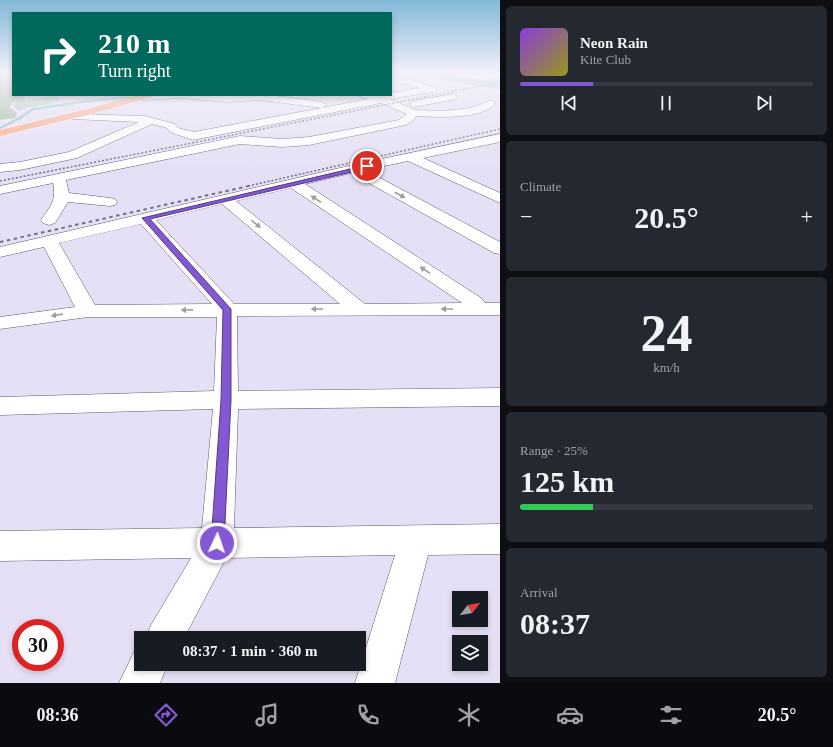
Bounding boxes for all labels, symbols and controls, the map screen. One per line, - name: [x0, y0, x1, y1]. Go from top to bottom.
- icon: right: [32, 28, 84, 80]
- text: 210 m: [98, 28, 170, 59]
- text: Neon Rain: [580, 35, 648, 51]
- text: Kite Club: [580, 52, 631, 67]
- text: Turn right: [98, 61, 171, 81]
- icon: previous: [558, 92, 580, 114]
- icon: pause: [655, 92, 677, 114]
- icon: next: [753, 92, 775, 114]
- pin: [350, 149, 384, 183]
- icon: arrive: [356, 155, 378, 177]
- text: Climate: [520, 179, 561, 194]
- one-way arrow: [394, 191, 406, 198]
- one-way arrow: [310, 195, 322, 202]
- text: 20.5°: [634, 201, 699, 234]
- text: −: [520, 204, 532, 229]
- text: +: [801, 204, 813, 229]
- one-way arrow: [251, 220, 261, 229]
- one-way arrow: [419, 266, 430, 274]
- text: 24: [641, 305, 693, 362]
- one-way arrow: [310, 306, 323, 312]
- one-way arrow: [440, 306, 453, 312]
- one-way arrow: [180, 307, 193, 313]
- one-way arrow: [51, 312, 63, 318]
- text: km/h: [653, 360, 680, 375]
- text: Range · 25%: [520, 443, 588, 458]
- text: 125 km: [520, 465, 614, 498]
- position arrow: [196, 522, 238, 564]
- text: Arrival: [520, 585, 558, 600]
- north arrow: [452, 591, 488, 627]
- map controls: [452, 591, 488, 671]
- text: 08:37: [520, 607, 590, 640]
- speed limit sign: 30: [12, 619, 64, 671]
- button: layers: [452, 635, 488, 671]
- text: 08:37 · 1 min · 360 m: [183, 643, 318, 659]
- icon: directions: [152, 701, 180, 729]
- icon: music: [253, 701, 281, 729]
- icon: phone: [354, 701, 382, 729]
- icon: climate: [455, 701, 483, 729]
- icon: car: [556, 701, 584, 729]
- icon: filters: [657, 701, 685, 729]
- text: 08:36: [37, 705, 79, 725]
- text: 20.5°: [758, 705, 796, 725]

